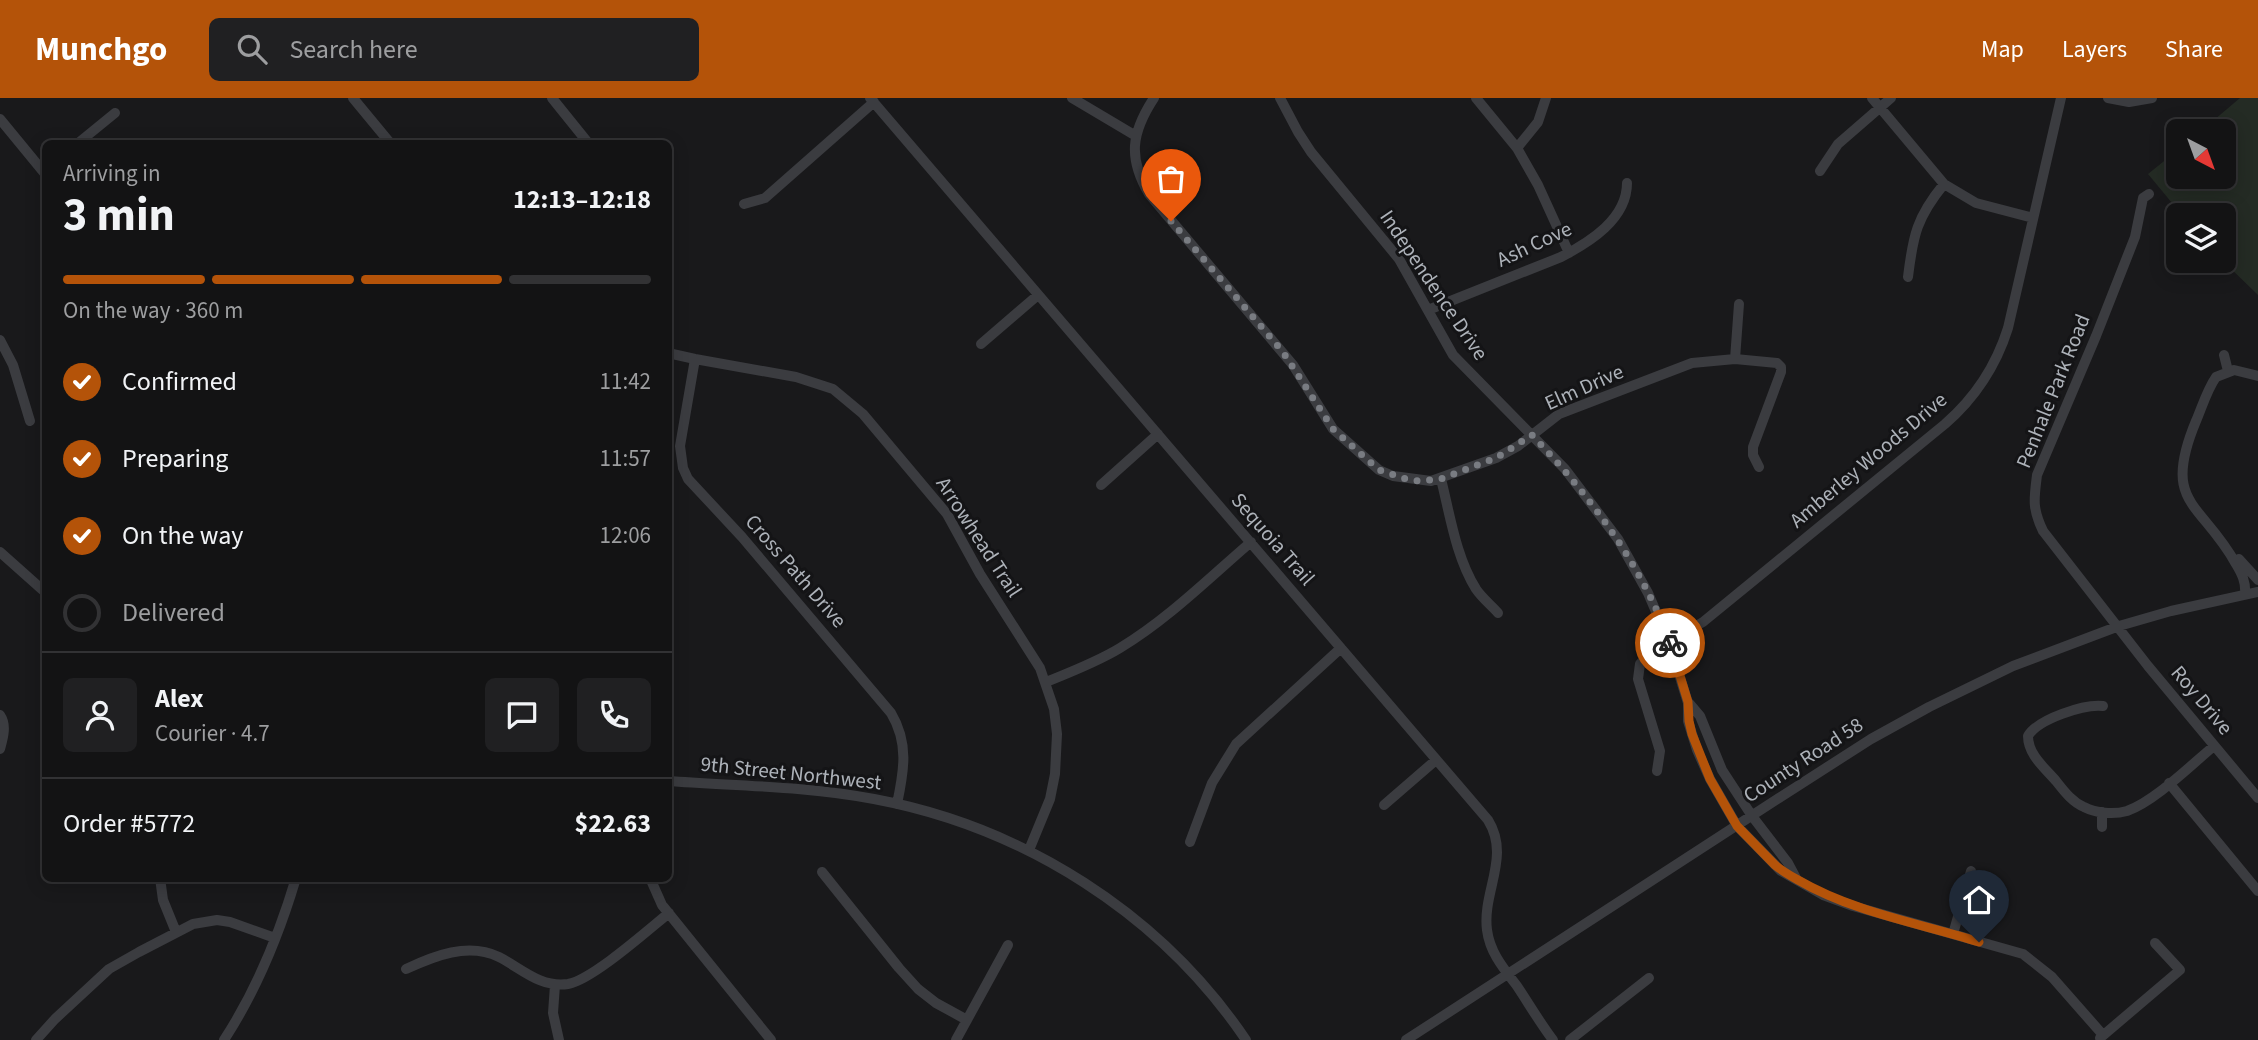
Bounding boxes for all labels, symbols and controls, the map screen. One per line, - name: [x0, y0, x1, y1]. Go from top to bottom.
- search box: [209, 18, 699, 81]
- text: Munchgo: [35, 26, 167, 73]
- icon: search: [233, 30, 271, 68]
- text: Search here: [289, 31, 418, 68]
- text: Map: [1981, 32, 2024, 67]
- text: Layers: [2062, 32, 2127, 67]
- text: Share: [2165, 32, 2223, 67]
- north arrow: [2166, 119, 2236, 189]
- map controls: [2166, 119, 2236, 273]
- pin: [1141, 149, 1201, 221]
- text: Arriving in: [63, 157, 161, 190]
- icon: bag: [1152, 160, 1190, 198]
- text: 12:13–12:18: [513, 181, 651, 218]
- text: 3 min: [63, 183, 175, 248]
- button: layers: [2166, 203, 2236, 273]
- street label: Independence Drive: [1373, 204, 1495, 366]
- street label: Ash Cove: [1492, 214, 1576, 274]
- text: On the way · 360 m: [63, 294, 243, 327]
- street label: Penhale Park Road: [2008, 309, 2098, 473]
- street label: Elm Drive: [1540, 356, 1628, 418]
- icon: check: [63, 363, 101, 401]
- text: Confirmed: [122, 363, 237, 400]
- text: 11:42: [600, 365, 651, 398]
- street label: Amberley Woods Drive: [1783, 385, 1953, 535]
- icon: check: [63, 440, 101, 478]
- text: Preparing: [122, 440, 228, 477]
- text: 11:57: [600, 442, 651, 475]
- street label: Arrowhead Trail: [929, 471, 1029, 603]
- street label: Sequoia Trail: [1224, 486, 1322, 592]
- street label: Cross Path Drive: [738, 508, 854, 634]
- icon: check: [63, 517, 101, 555]
- text: On the way: [122, 517, 243, 554]
- text: 12:06: [600, 519, 651, 552]
- text: Delivered: [122, 594, 225, 631]
- courier: [1635, 608, 1705, 678]
- icon: bike: [1651, 624, 1689, 662]
- street label: Roy Drive: [2164, 659, 2240, 741]
- button: person: [63, 678, 137, 752]
- button: chat: [485, 678, 559, 752]
- button: phone: [577, 678, 651, 752]
- text: Alex: [155, 680, 204, 717]
- street label: County Road 58: [1737, 710, 1869, 810]
- text: Courier · 4.7: [155, 717, 270, 750]
- street label: 9th Street Northwest: [699, 749, 883, 797]
- text: Order #5772: [63, 805, 195, 842]
- text: $22.63: [575, 805, 651, 842]
- pin: [1949, 870, 2009, 942]
- icon: home: [1960, 881, 1998, 919]

